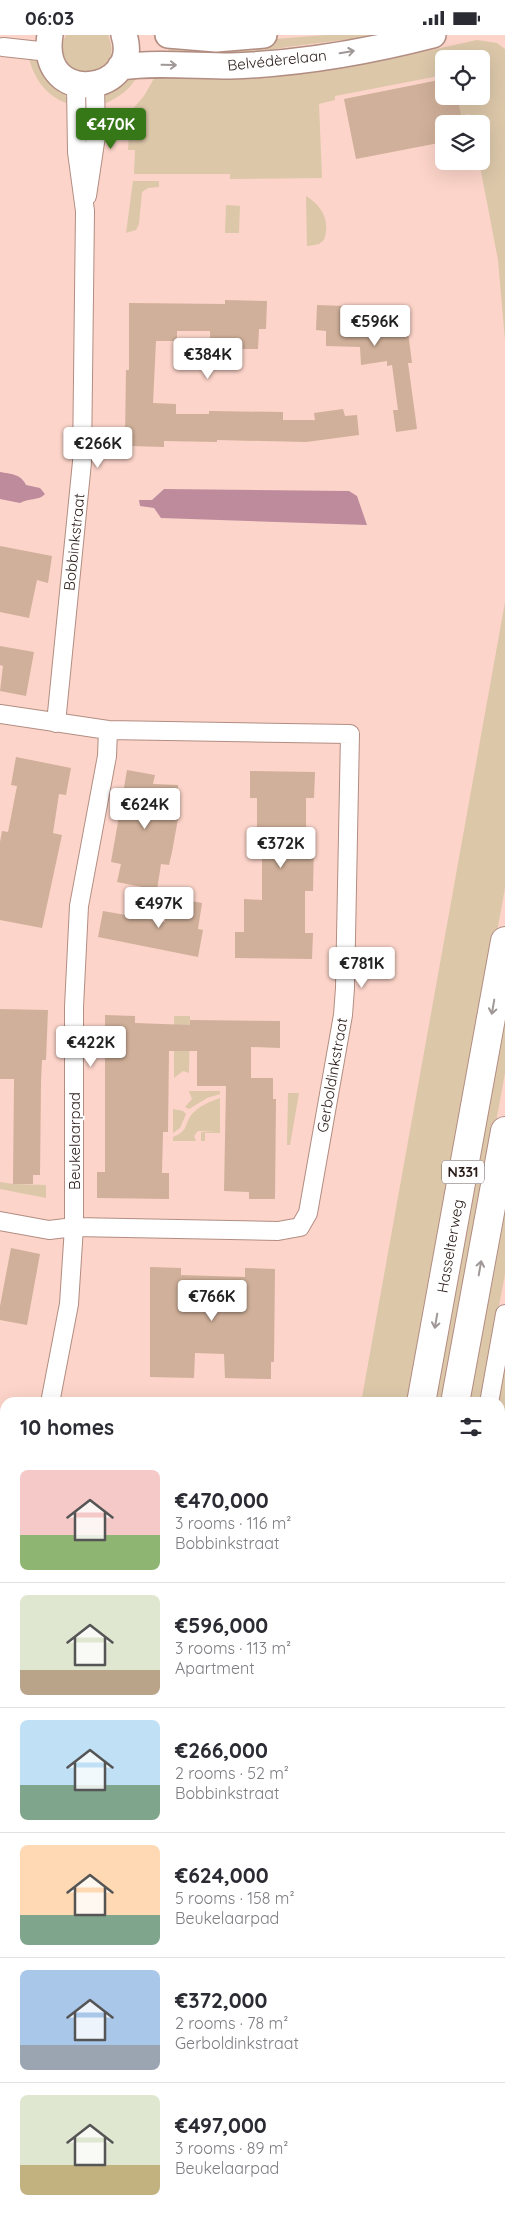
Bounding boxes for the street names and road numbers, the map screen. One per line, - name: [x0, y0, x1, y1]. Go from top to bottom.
- street label: Belvédèrelaan: [226, 45, 328, 75]
- street label: Bobbinkstraat: [59, 492, 89, 592]
- street label: Gerboldinkstraat: [313, 1016, 351, 1134]
- street label: Beukelaarpad: [65, 1092, 84, 1190]
- road number: N331: [442, 1161, 484, 1183]
- street label: Hasselterweg: [432, 1198, 468, 1294]

